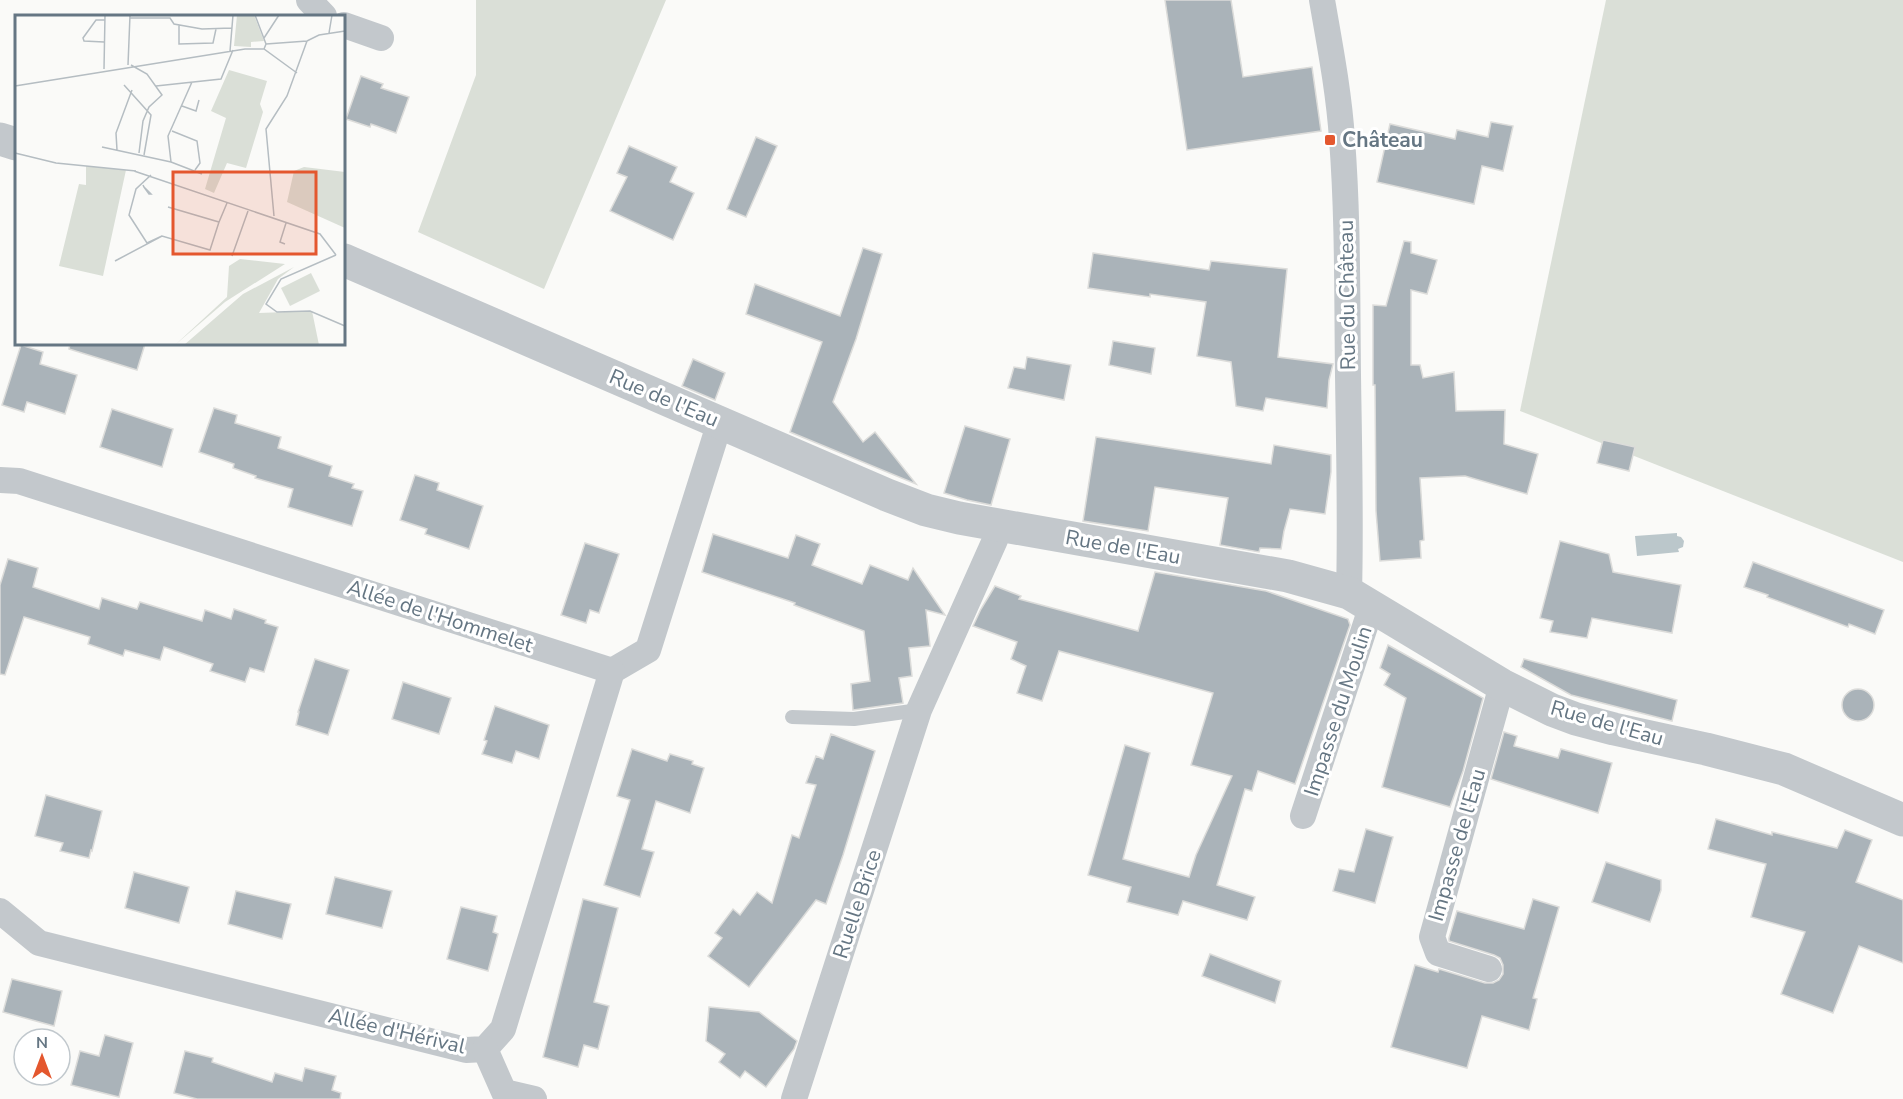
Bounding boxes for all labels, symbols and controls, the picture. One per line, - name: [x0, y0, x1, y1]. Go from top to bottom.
- inset map: [15, 15, 345, 345]
- place label: Château: [1342, 126, 1423, 154]
- marker: Château: [1323, 133, 1337, 147]
- street label: Rue du Château: [1332, 220, 1362, 370]
- street label: Rue de l'Eau: [605, 362, 723, 434]
- street label: Rue de l'Eau: [1063, 523, 1183, 571]
- street label: Allée de l'Hommelet: [344, 573, 537, 659]
- street label: Impasse du Moulin: [1297, 622, 1379, 800]
- street label: Rue de l'Eau: [1547, 694, 1667, 752]
- street label: Impasse de l'Eau: [1422, 765, 1492, 925]
- street label: Ruelle Brice: [826, 846, 888, 962]
- street label: Allée d'Hérival: [326, 1002, 469, 1061]
- north arrow: [12, 1027, 72, 1087]
- text: N: [36, 1032, 48, 1054]

